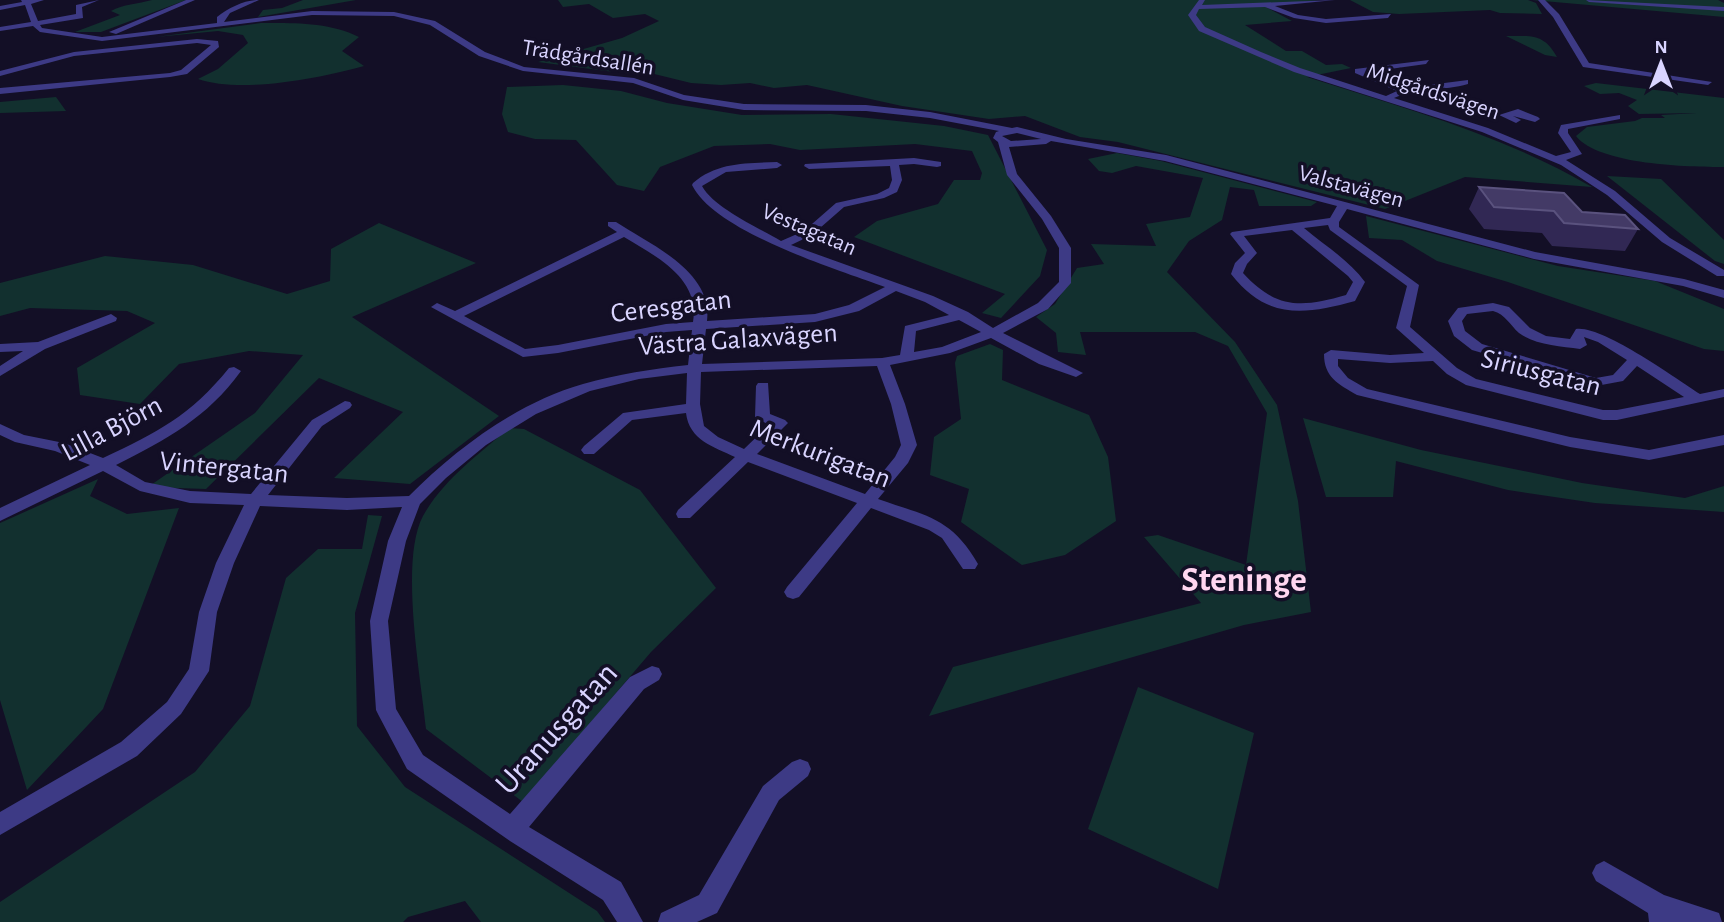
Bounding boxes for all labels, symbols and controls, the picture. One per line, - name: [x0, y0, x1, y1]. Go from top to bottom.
- north arrow: [1626, 28, 1696, 98]
- street label: Trädgårdsallén: [520, 36, 656, 80]
- text: N: [1654, 38, 1668, 57]
- street label: Midgårdsvägen: [1364, 60, 1502, 124]
- street label: Valstavägen: [1296, 162, 1406, 212]
- street label: Vestagatan: [758, 200, 860, 260]
- street label: Ceresgatan: [609, 286, 733, 328]
- street label: Västra Galaxvägen: [637, 319, 839, 361]
- street label: Siriusgatan: [1478, 345, 1604, 401]
- street label: Lilla Björn: [57, 391, 167, 467]
- street label: Merkurigatan: [746, 414, 894, 494]
- street label: Vintergatan: [158, 447, 290, 489]
- district label: Steninge: [1181, 563, 1307, 598]
- street label: Uranusgatan: [490, 657, 624, 801]

